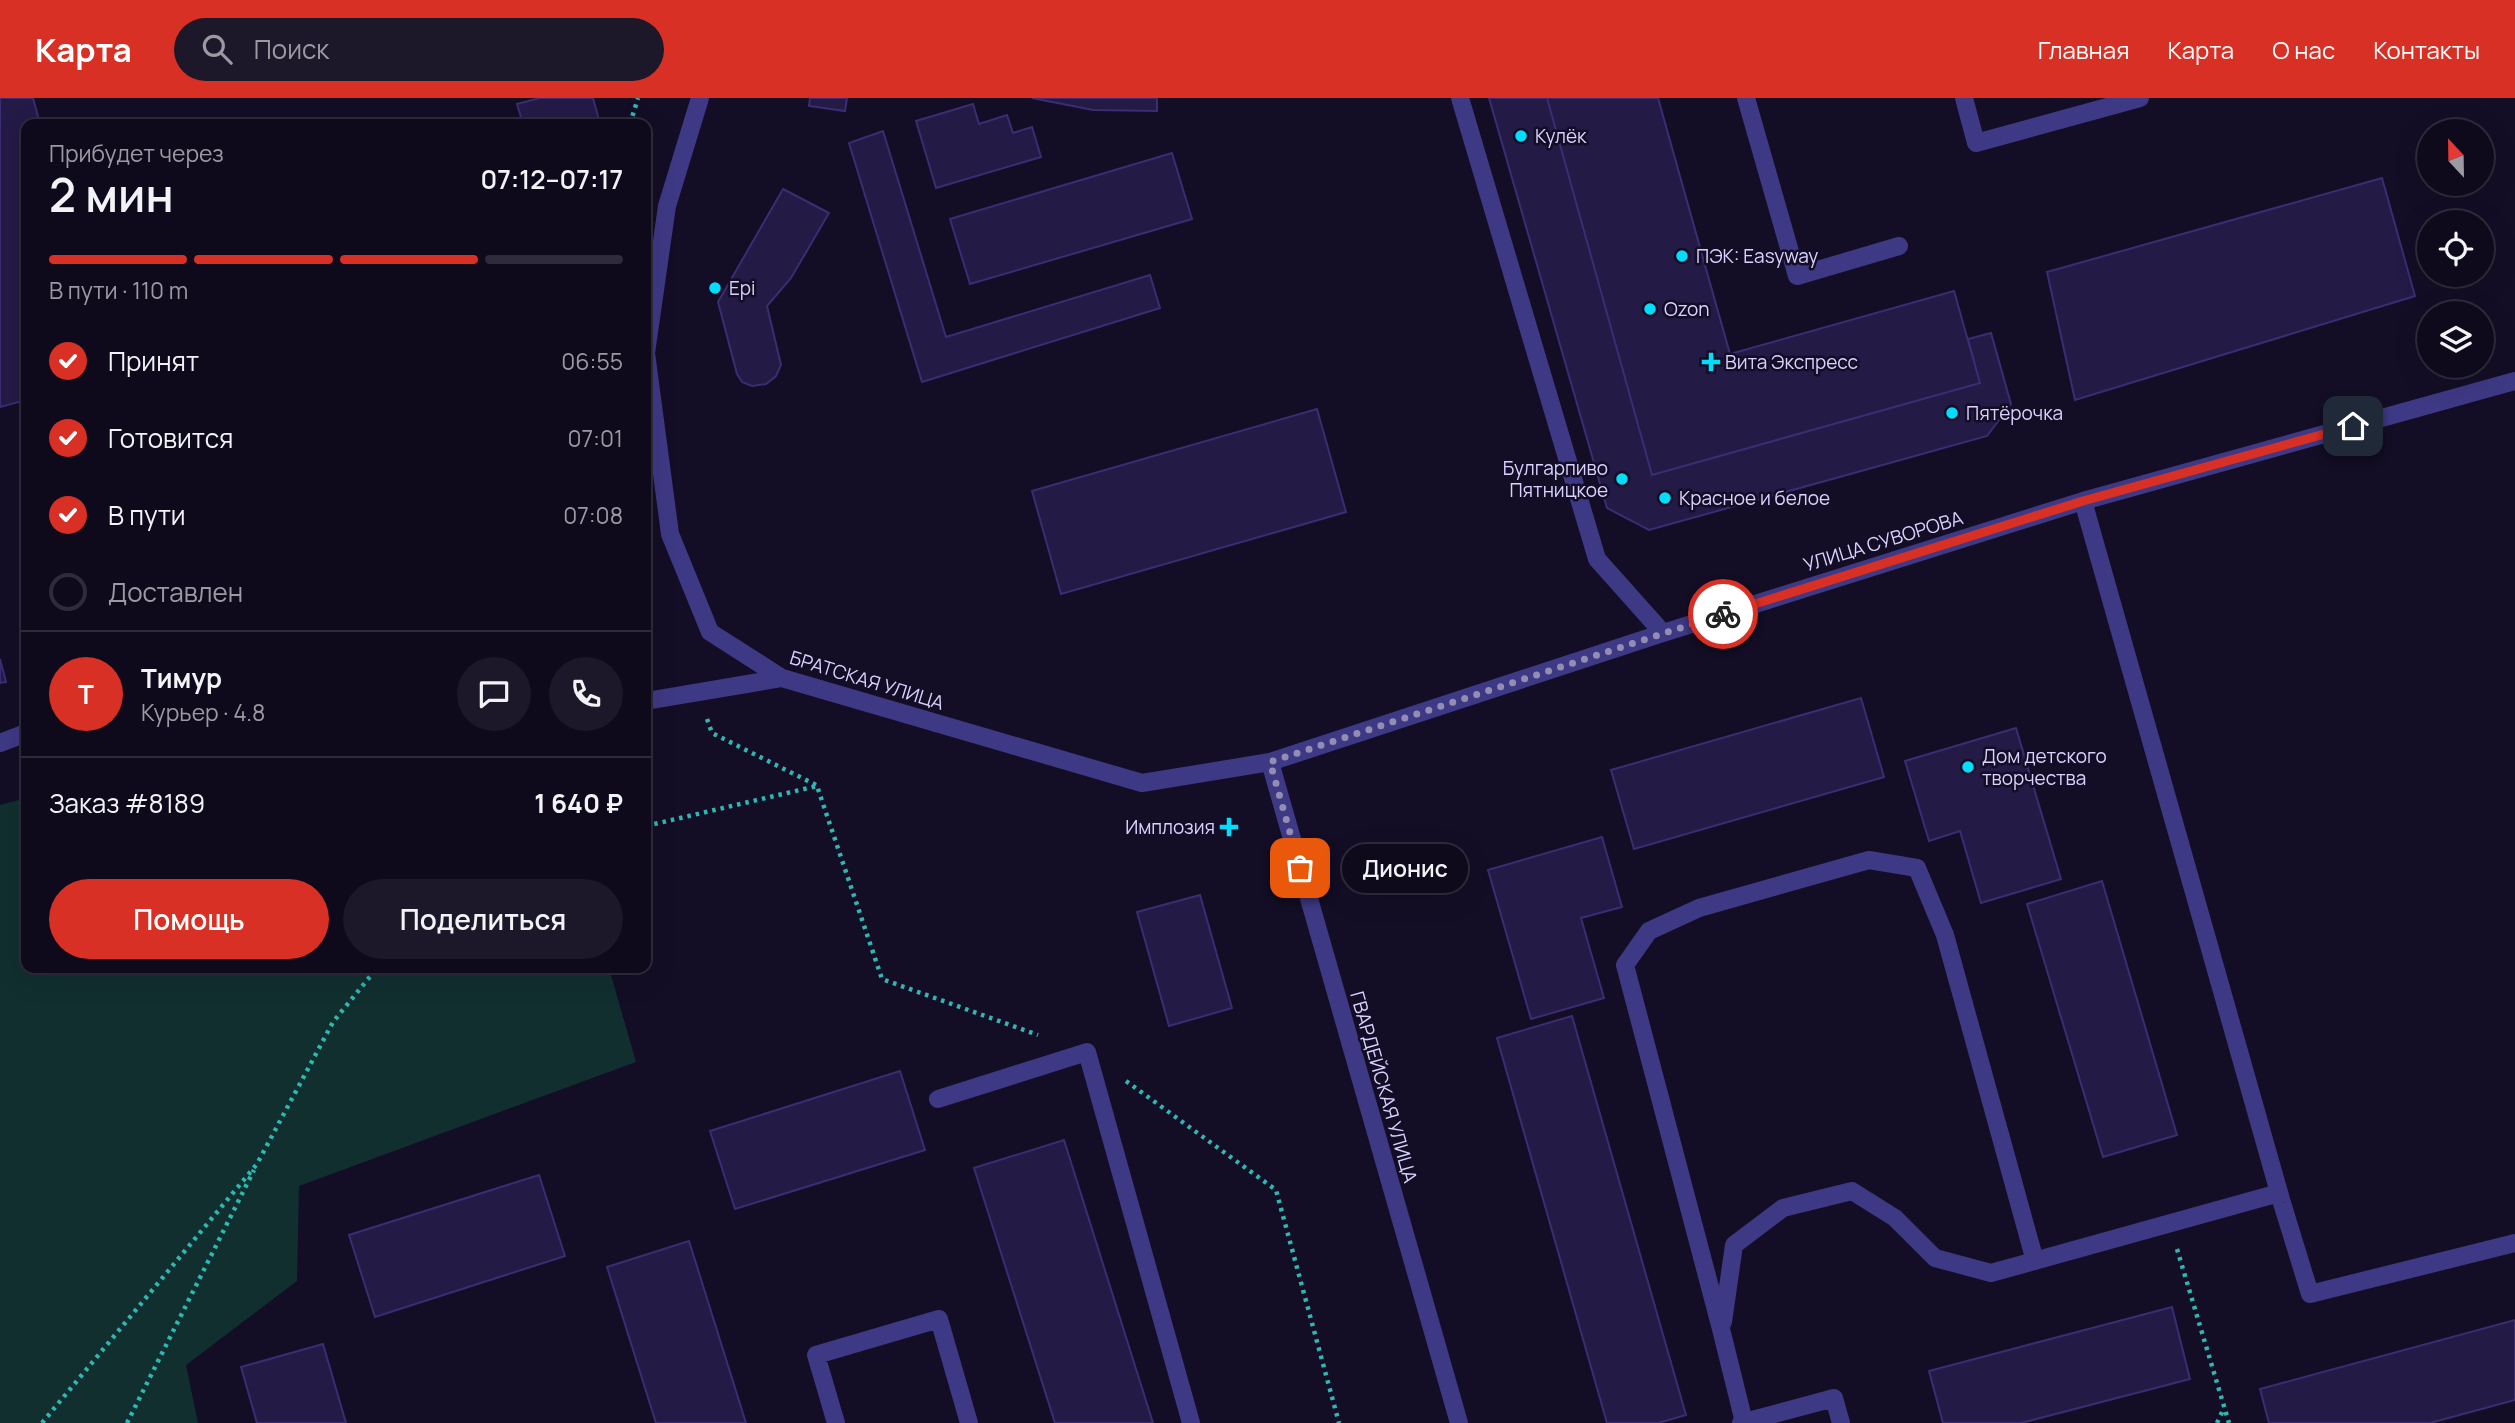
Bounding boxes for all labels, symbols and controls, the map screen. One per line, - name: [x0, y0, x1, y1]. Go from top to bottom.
- search box: [174, 18, 664, 81]
- text: Карта: [35, 27, 132, 72]
- icon: search: [198, 30, 236, 68]
- text: Поиск: [254, 31, 329, 67]
- text: Главная: [2038, 33, 2129, 66]
- text: Карта: [2167, 33, 2234, 66]
- text: О нас: [2272, 33, 2335, 66]
- text: Контакты: [2373, 33, 2480, 66]
- north arrow: [2417, 119, 2494, 196]
- map controls: [2417, 119, 2494, 378]
- place label: Кулёк: [1535, 123, 1587, 149]
- marker: Кулёк: [1513, 128, 1529, 144]
- text: Прибудет через: [49, 137, 224, 169]
- text: 07:12–07:17: [481, 161, 623, 197]
- text: 2 мин: [49, 163, 174, 226]
- button: locate: [2417, 210, 2494, 287]
- place label: ПЭК: Easyway: [1696, 243, 1818, 269]
- marker: ПЭК: Easyway: [1674, 248, 1690, 264]
- text: В пути · 110 m: [49, 274, 188, 306]
- place label: Epi: [729, 275, 756, 301]
- marker: Epi: [707, 280, 723, 296]
- place label: Ozon: [1664, 296, 1710, 322]
- marker: Ozon: [1642, 301, 1658, 317]
- button: layers: [2417, 301, 2494, 378]
- icon: check: [49, 342, 87, 380]
- text: Принят: [108, 343, 199, 379]
- text: 06:55: [561, 345, 623, 377]
- place label: Вита Экспресс: [1725, 349, 1858, 375]
- marker: Вита Экспресс: [1703, 354, 1719, 370]
- pin: [2323, 396, 2383, 456]
- place label: Пятёрочка: [1966, 400, 2063, 426]
- marker: Пятёрочка: [1944, 405, 1960, 421]
- icon: home: [2334, 407, 2372, 445]
- icon: check: [49, 419, 87, 457]
- text: Готовится: [108, 420, 233, 456]
- text: 07:01: [568, 422, 623, 454]
- place label: Булгарпиво Пятницкое: [1503, 455, 1608, 503]
- marker: Булгарпиво Пятницкое: [1614, 471, 1630, 487]
- place label: Красное и белое: [1679, 485, 1830, 511]
- marker: Красное и белое: [1657, 490, 1673, 506]
- icon: check: [49, 496, 87, 534]
- text: В пути: [108, 497, 186, 533]
- text: 07:08: [563, 499, 623, 531]
- street label: УЛИЦА СУВОРОВА: [1800, 504, 1966, 578]
- text: Доставлен: [108, 574, 243, 610]
- courier: [1688, 579, 1758, 649]
- icon: bike: [1704, 595, 1742, 633]
- street label: БРАТСКАЯ УЛИЦА: [787, 644, 947, 716]
- button: chat: [457, 657, 531, 731]
- button: phone: [549, 657, 623, 731]
- text: Тимур: [141, 660, 222, 696]
- text: Т: [78, 676, 94, 712]
- text: Курьер · 4.8: [141, 696, 265, 728]
- place label: Дом детского творчества: [1982, 743, 2107, 791]
- marker: Дом детского творчества: [1960, 759, 1976, 775]
- text: Заказ #8189: [49, 785, 205, 821]
- text: 1 640 ₽: [534, 785, 623, 821]
- place label: Имплозия: [1125, 814, 1215, 840]
- marker: Имплозия: [1221, 819, 1237, 835]
- pin: [1270, 838, 1330, 898]
- callout: Дионис: [1342, 844, 1468, 892]
- icon: bag: [1281, 849, 1319, 887]
- text: Дионис: [1362, 852, 1448, 884]
- button: Помощь: [49, 879, 329, 959]
- button: Поделиться: [343, 879, 623, 959]
- street label: ГВАРДЕЙСКАЯ УЛИЦА: [1344, 988, 1424, 1186]

